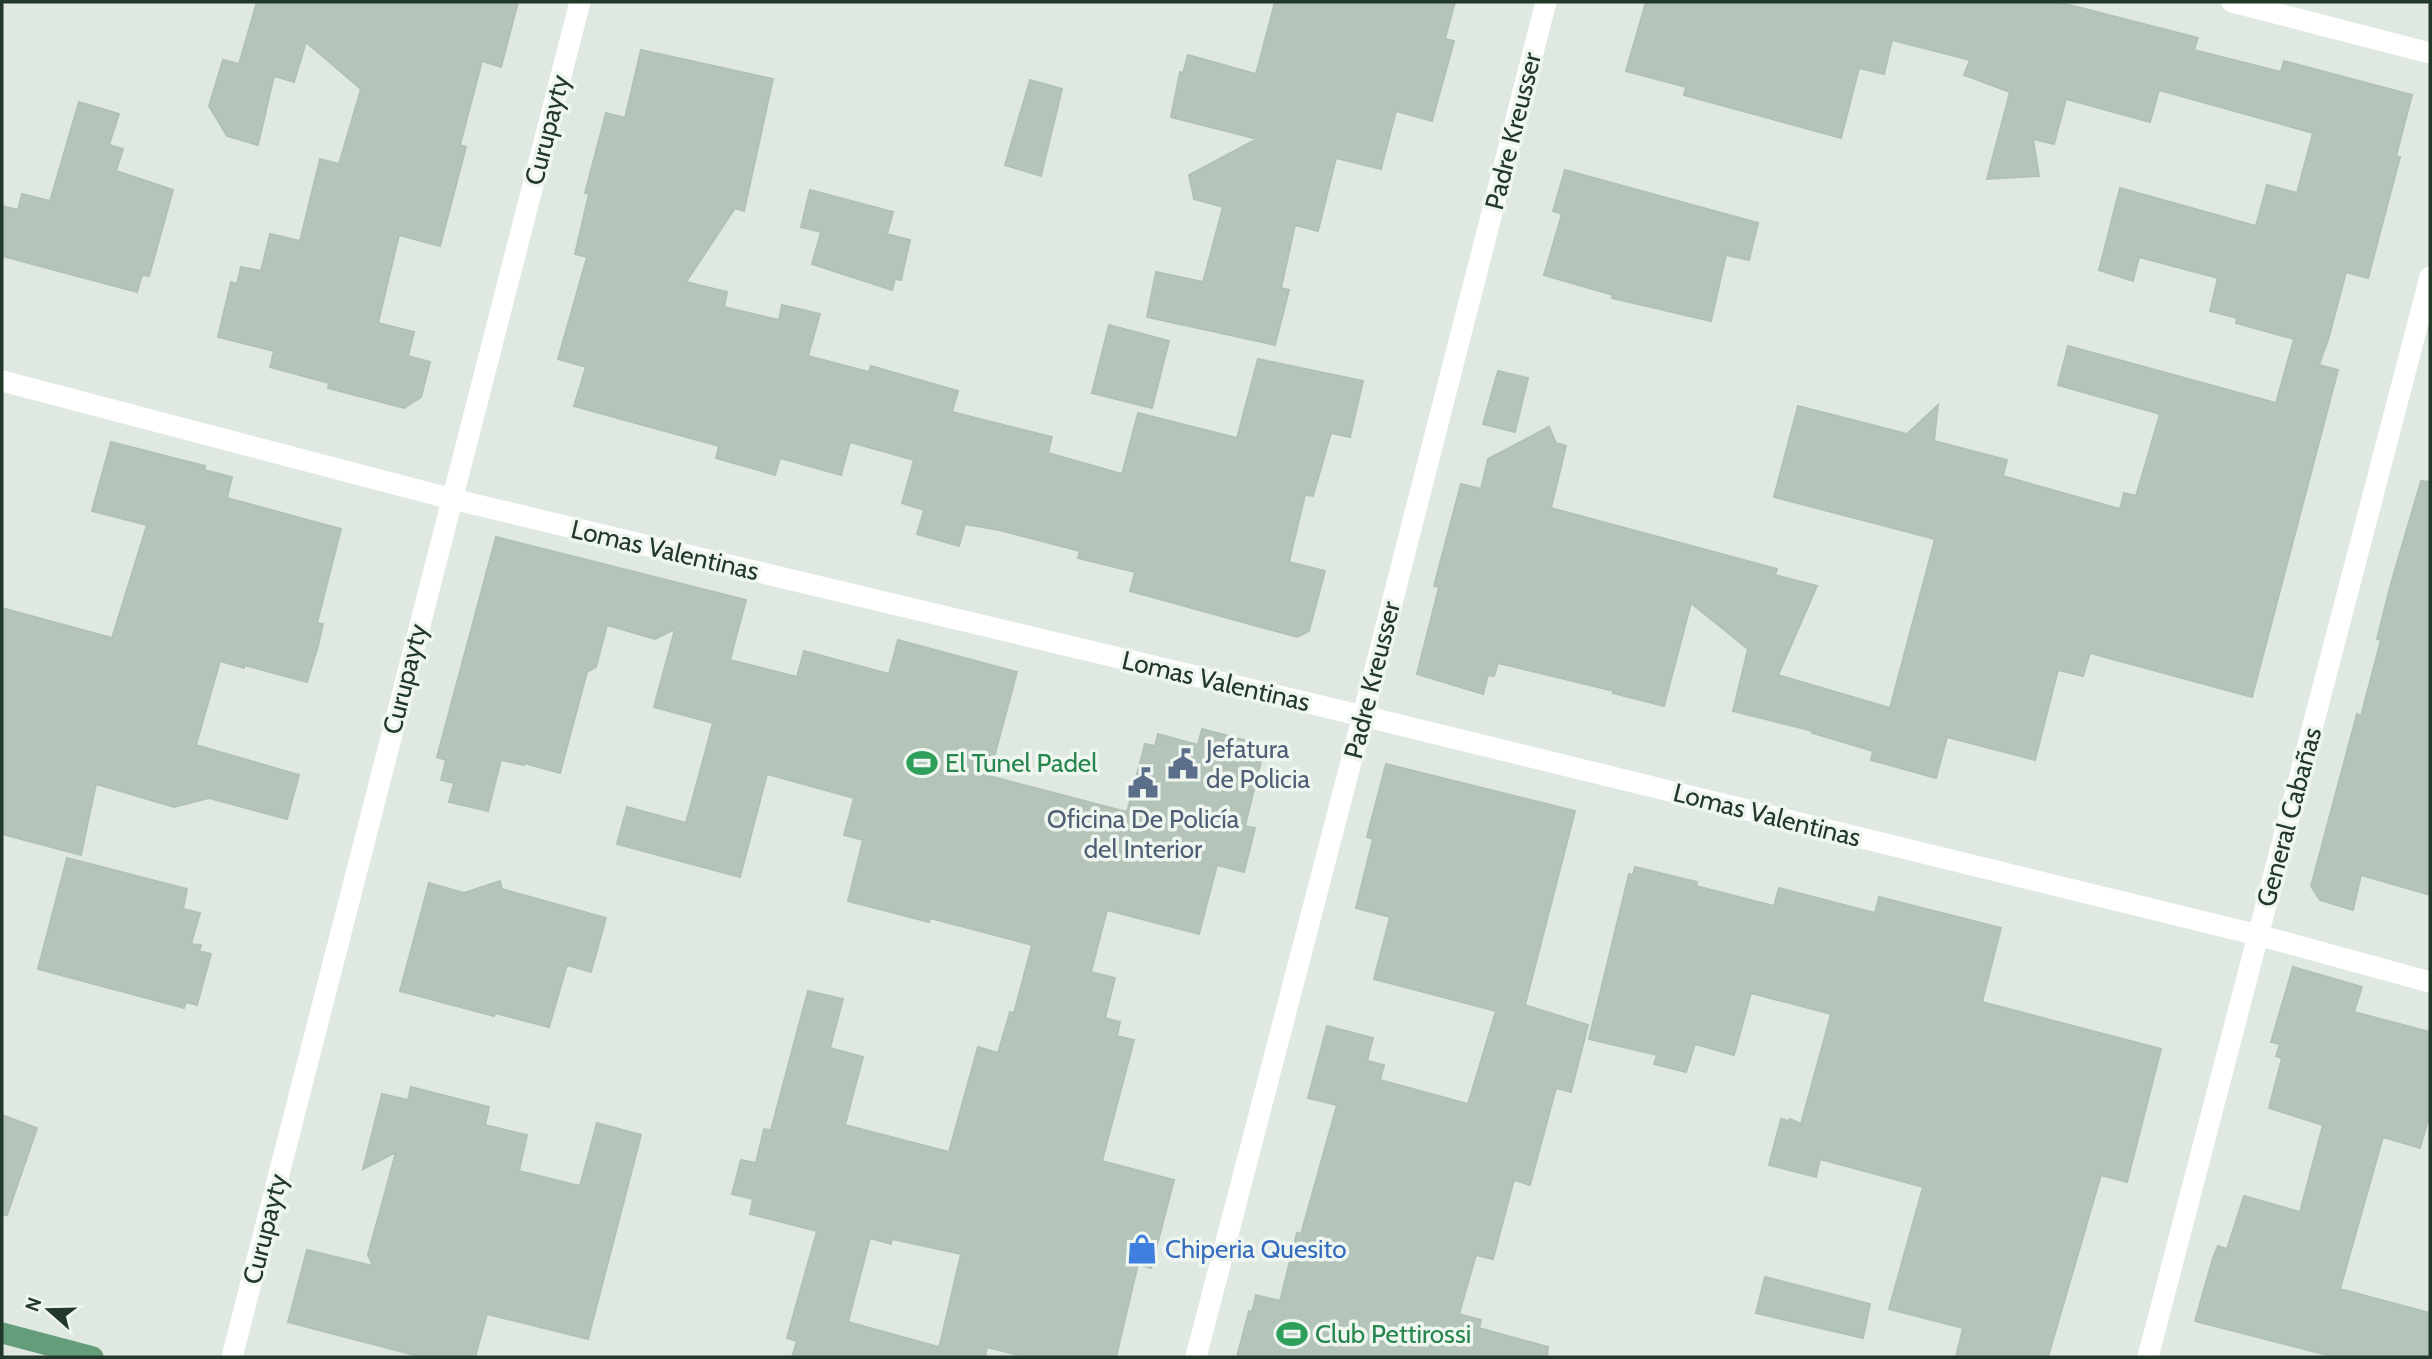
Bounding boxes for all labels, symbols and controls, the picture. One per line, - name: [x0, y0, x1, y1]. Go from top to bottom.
- street label: Padre Kreusser: [1478, 48, 1548, 213]
- street label: Curupayty: [518, 72, 576, 188]
- street label: Lomas Valentinas: [568, 513, 762, 587]
- street label: Padre Kreusser: [1337, 597, 1407, 762]
- street label: Curupayty: [376, 621, 434, 737]
- street label: Lomas Valentinas: [1119, 644, 1313, 718]
- street label: General Cabañas: [2250, 724, 2328, 910]
- place label: Jefatura de Policia: [1205, 733, 1310, 795]
- sports icon: El Tunel Padel: [905, 746, 939, 780]
- place label: El Tunel Padel: [945, 747, 1097, 779]
- public building icon: Jefatura de Policia: [1166, 747, 1200, 781]
- public building icon: Oficina De Policía del Interior: [1126, 766, 1160, 800]
- street label: Lomas Valentinas: [1670, 776, 1864, 854]
- place label: Oficina De Policía del Interior: [1047, 803, 1240, 865]
- street label: Curupayty: [236, 1171, 294, 1287]
- shop icon: Chiperia Quesito: [1125, 1232, 1159, 1266]
- place label: Chiperia Quesito: [1165, 1233, 1347, 1265]
- north arrow: [14, 1275, 84, 1345]
- text: N: [20, 1294, 47, 1315]
- sports icon: Club Pettirossi: [1275, 1317, 1309, 1351]
- place label: Club Pettirossi: [1315, 1318, 1471, 1350]

